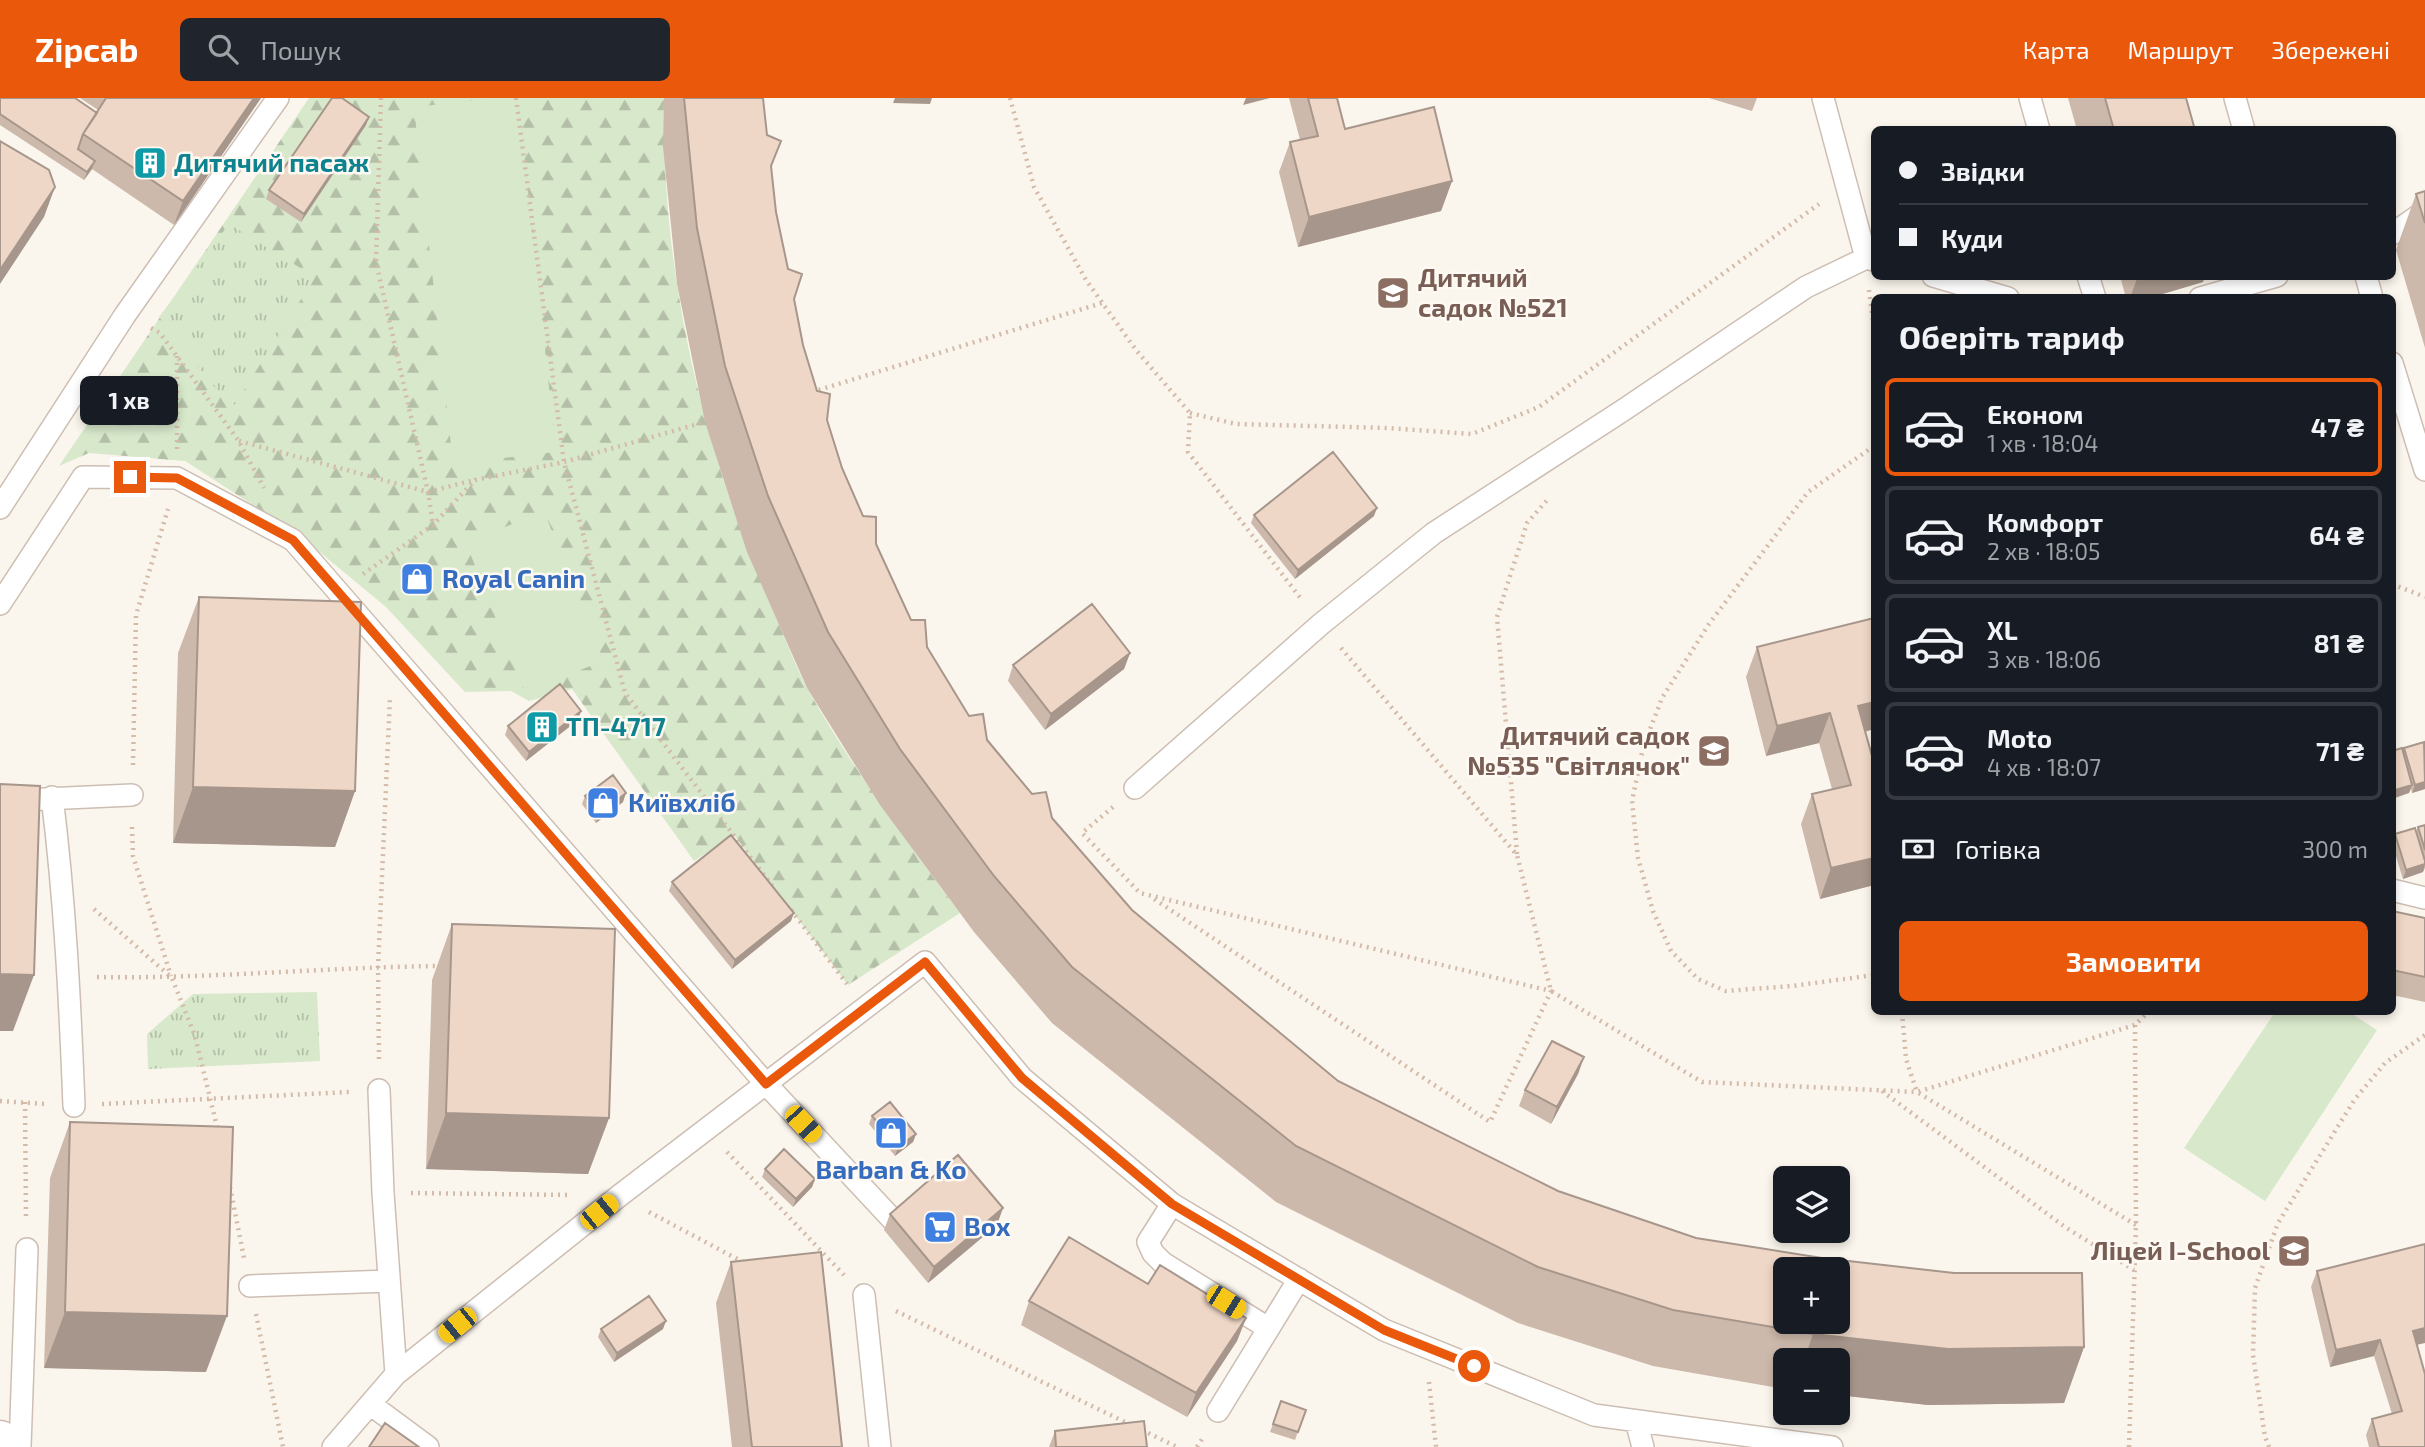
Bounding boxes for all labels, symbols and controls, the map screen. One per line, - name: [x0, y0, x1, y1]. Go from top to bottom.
- search box: [180, 18, 670, 81]
- text: Zipcab: [35, 29, 138, 69]
- icon: search: [204, 30, 242, 68]
- text: Пошук: [260, 34, 341, 65]
- text: Карта: [2023, 35, 2089, 64]
- text: Маршрут: [2127, 35, 2233, 64]
- text: Збережені: [2271, 35, 2390, 64]
- building icon: Дитячий пасаж: [131, 144, 169, 182]
- place label: Дитячий пасаж: [174, 146, 369, 177]
- text: Звідки: [1941, 155, 2025, 186]
- text: Куди: [1941, 222, 2003, 253]
- place label: Дитячий садок №521: [1418, 261, 1568, 322]
- school or university icon: Дитячий садок №521: [1374, 274, 1412, 312]
- text: Оберіть тариф: [1899, 317, 2125, 355]
- callout: 1 хв: [81, 376, 179, 424]
- text: 1 хв: [108, 386, 150, 414]
- icon: car: [1903, 396, 1966, 459]
- text: Економ: [1987, 398, 2084, 429]
- text: 47 ₴: [2311, 411, 2364, 442]
- text: 1 хв · 18:04: [1987, 429, 2098, 457]
- route end: [114, 461, 146, 493]
- icon: car: [1903, 504, 1966, 567]
- text: Комфорт: [1987, 506, 2103, 537]
- text: 64 ₴: [2309, 519, 2364, 550]
- text: 2 хв · 18:05: [1987, 537, 2100, 565]
- shop icon: Royal Canin: [398, 560, 436, 598]
- place label: Royal Canin: [442, 562, 585, 594]
- icon: car: [1903, 612, 1966, 675]
- text: XL: [1987, 614, 2018, 645]
- text: 81 ₴: [2314, 627, 2364, 658]
- text: 3 хв · 18:06: [1987, 645, 2101, 673]
- building icon: ТП-4717: [523, 708, 561, 746]
- place label: ТП-4717: [566, 710, 666, 741]
- place label: Дитячий садок №535 "Світлячок": [1467, 719, 1690, 780]
- icon: car: [1903, 720, 1966, 783]
- text: Moto: [1987, 722, 2052, 753]
- school or university icon: Дитячий садок №535 "Світлячок": [1695, 732, 1733, 770]
- text: 71 ₴: [2316, 735, 2364, 766]
- text: 4 хв · 18:07: [1987, 753, 2101, 781]
- shop icon: Київхліб: [584, 784, 622, 822]
- place label: Київхліб: [628, 786, 736, 817]
- icon: cash: [1899, 830, 1937, 868]
- text: Готівка: [1955, 833, 2041, 864]
- text: 300 m: [2302, 835, 2368, 863]
- button: Замовити: [1899, 921, 2368, 1001]
- car: [781, 1101, 826, 1147]
- shop icon: Barban & Ko: [872, 1114, 910, 1152]
- place label: Barban & Ko: [816, 1153, 966, 1184]
- map controls: [1773, 1166, 1850, 1425]
- button: layers: [1773, 1166, 1850, 1243]
- car: [577, 1191, 622, 1233]
- supermarket icon: Box: [921, 1208, 959, 1246]
- place label: Box: [964, 1210, 1011, 1241]
- school or university icon: Ліцей I-School: [2275, 1232, 2313, 1270]
- place label: Ліцей I-School: [2091, 1234, 2270, 1265]
- button: +: [1773, 1257, 1850, 1334]
- car: [1203, 1282, 1250, 1322]
- car: [435, 1304, 480, 1346]
- button: −: [1773, 1348, 1850, 1425]
- route start: [1458, 1350, 1490, 1382]

